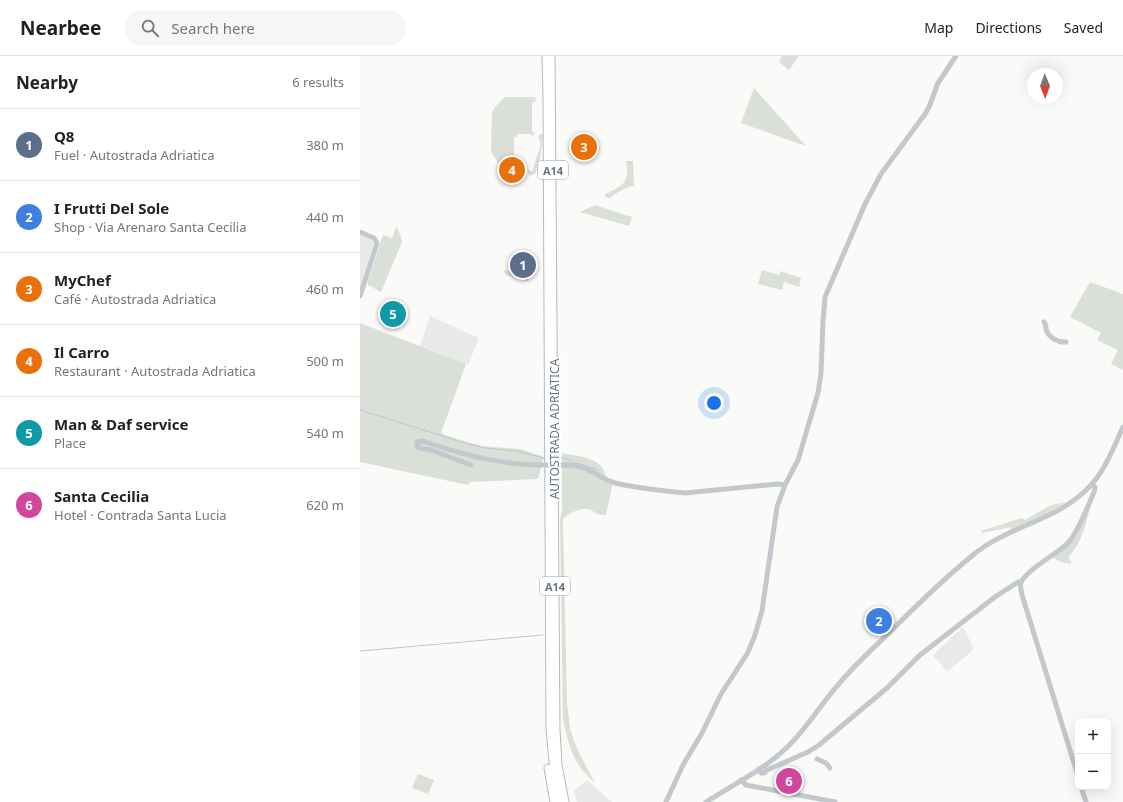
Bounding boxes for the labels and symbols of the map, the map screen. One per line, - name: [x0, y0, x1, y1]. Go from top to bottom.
- north arrow: [1027, 68, 1063, 104]
- pin: 3: [571, 132, 597, 162]
- pin: 4: [499, 155, 525, 185]
- road number: A14: [538, 161, 568, 179]
- pin: 1: [510, 250, 536, 280]
- pin: 5: [380, 299, 406, 329]
- street label: AUTOSTRADA ADRIATICA: [546, 358, 563, 499]
- your location: [704, 393, 724, 413]
- road number: A14: [540, 577, 570, 595]
- pin: 2: [866, 606, 892, 636]
- pin: 6: [776, 766, 802, 796]

